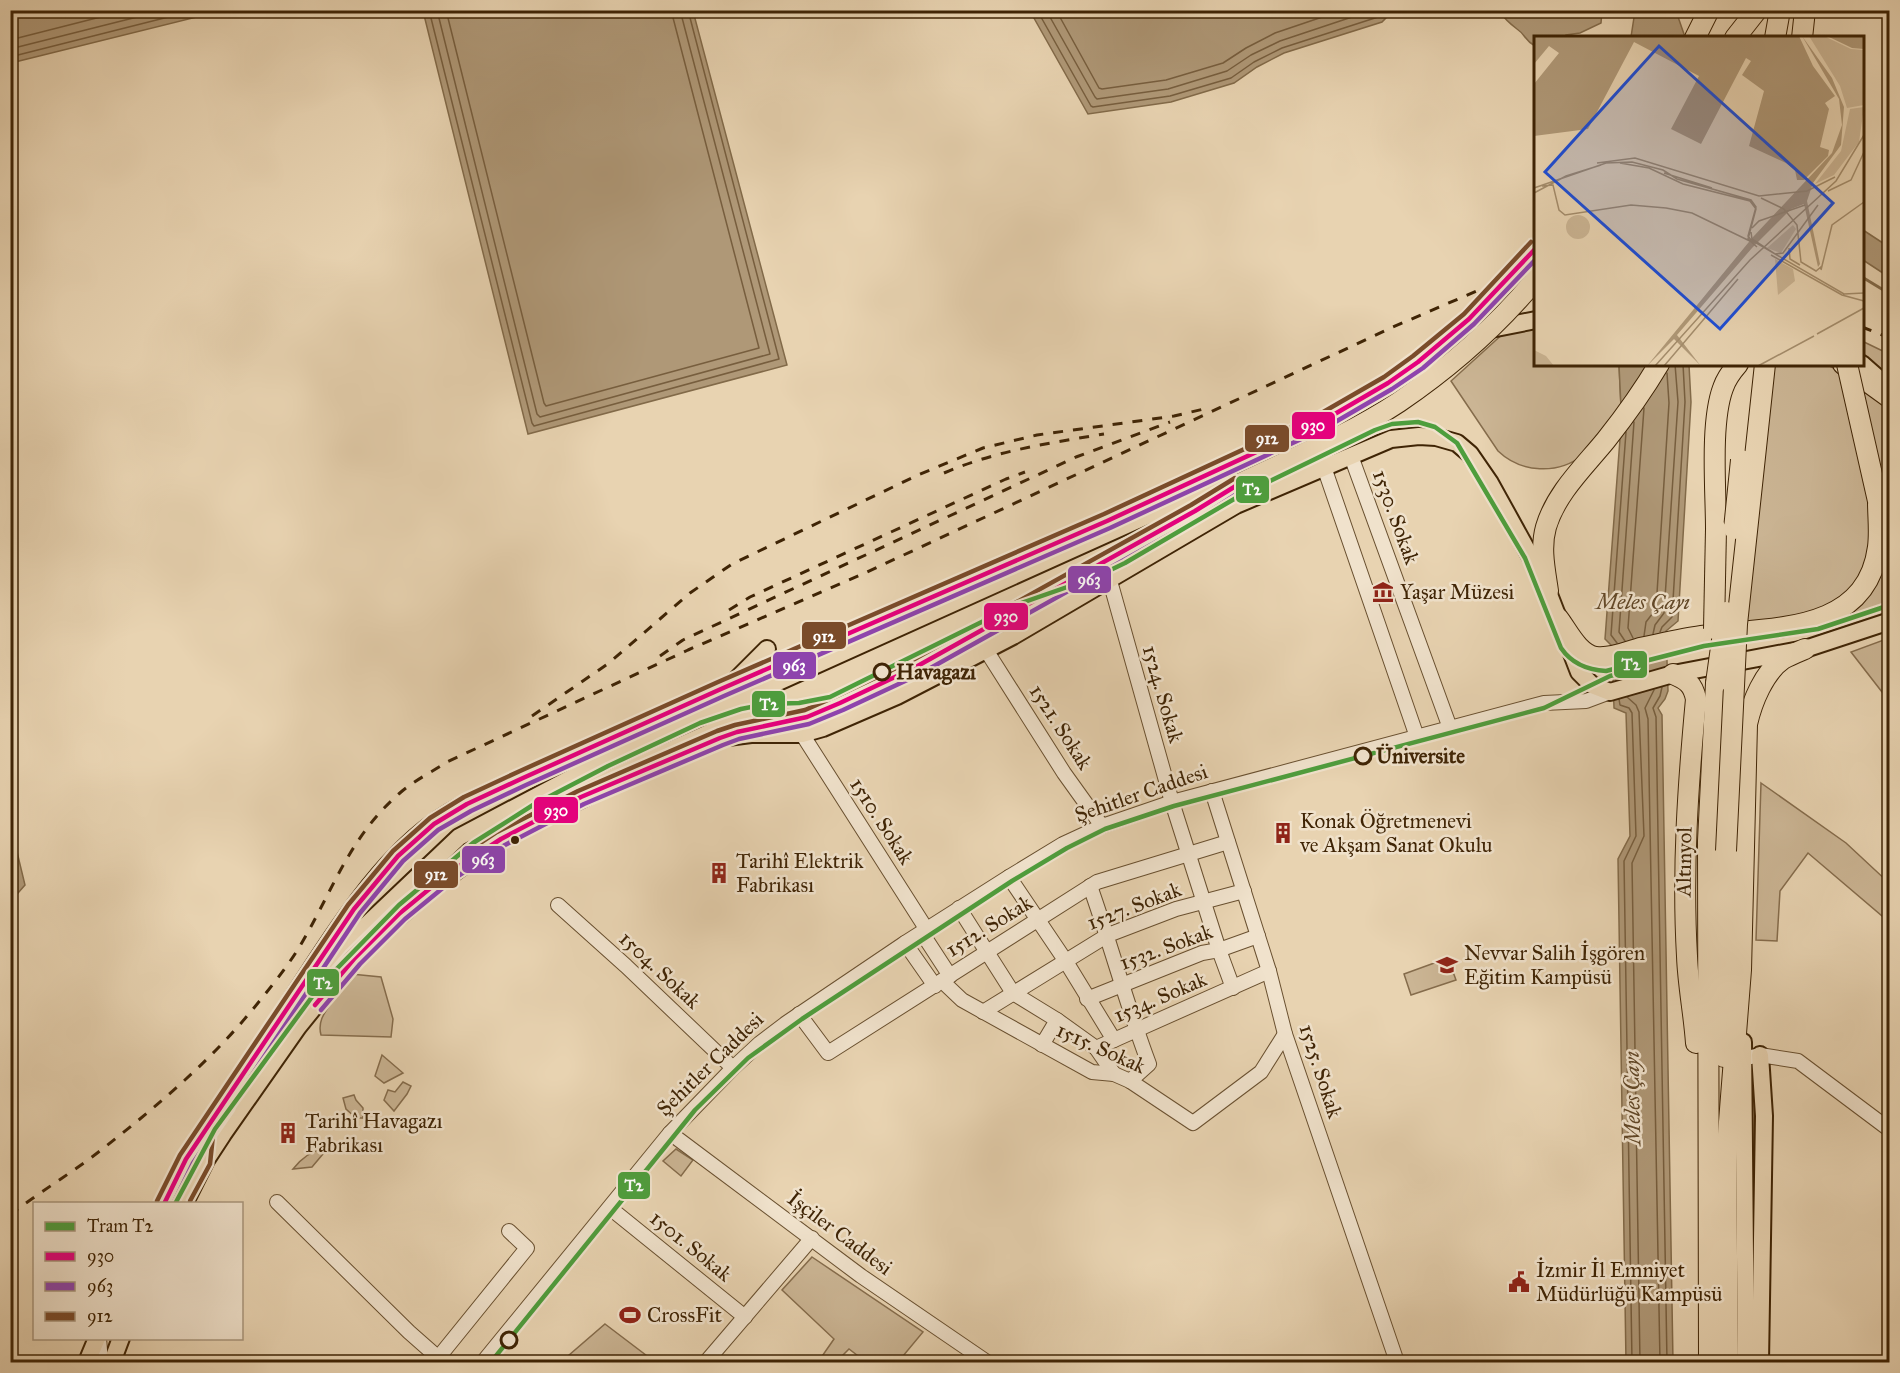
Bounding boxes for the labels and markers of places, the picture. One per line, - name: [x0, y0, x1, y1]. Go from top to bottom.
- place label: Yaşar Müzesi: [1400, 579, 1515, 605]
- museum icon: Yaşar Müzesi: [1371, 580, 1395, 604]
- place label: Havagazı: [896, 659, 976, 685]
- marker: Havagazı: [873, 663, 891, 681]
- place label: Üniversite: [1376, 743, 1465, 769]
- marker: Üniversite: [1354, 747, 1372, 765]
- place label: Konak Öğretmenevi ve Akşam Sanat Okulu: [1299, 808, 1492, 858]
- building icon: Konak Öğretmenevi ve Akşam Sanat Okulu: [1271, 821, 1295, 845]
- unlabelled marker: [509, 834, 521, 846]
- place label: Tarihî Elektrik Fabrikası: [736, 848, 864, 898]
- building icon: Tarihî Elektrik Fabrikası: [707, 861, 731, 885]
- place label: Nevvar Salih İşgören Eğitim Kampüsü: [1464, 940, 1645, 990]
- school or university icon: Nevvar Salih İşgören Eğitim Kampüsü: [1435, 953, 1459, 977]
- place label: Tarihî Havagazı Fabrikası: [305, 1108, 443, 1158]
- building icon: Tarihî Havagazı Fabrikası: [276, 1121, 300, 1145]
- place label: İzmir İl Emniyet Müdürlüğü Kampüsü: [1536, 1257, 1722, 1307]
- public building icon: İzmir İl Emniyet Müdürlüğü Kampüsü: [1507, 1270, 1531, 1294]
- place label: CrossFit: [647, 1302, 722, 1328]
- sports icon: CrossFit: [618, 1303, 642, 1327]
- unlabelled marker: [500, 1331, 518, 1349]

